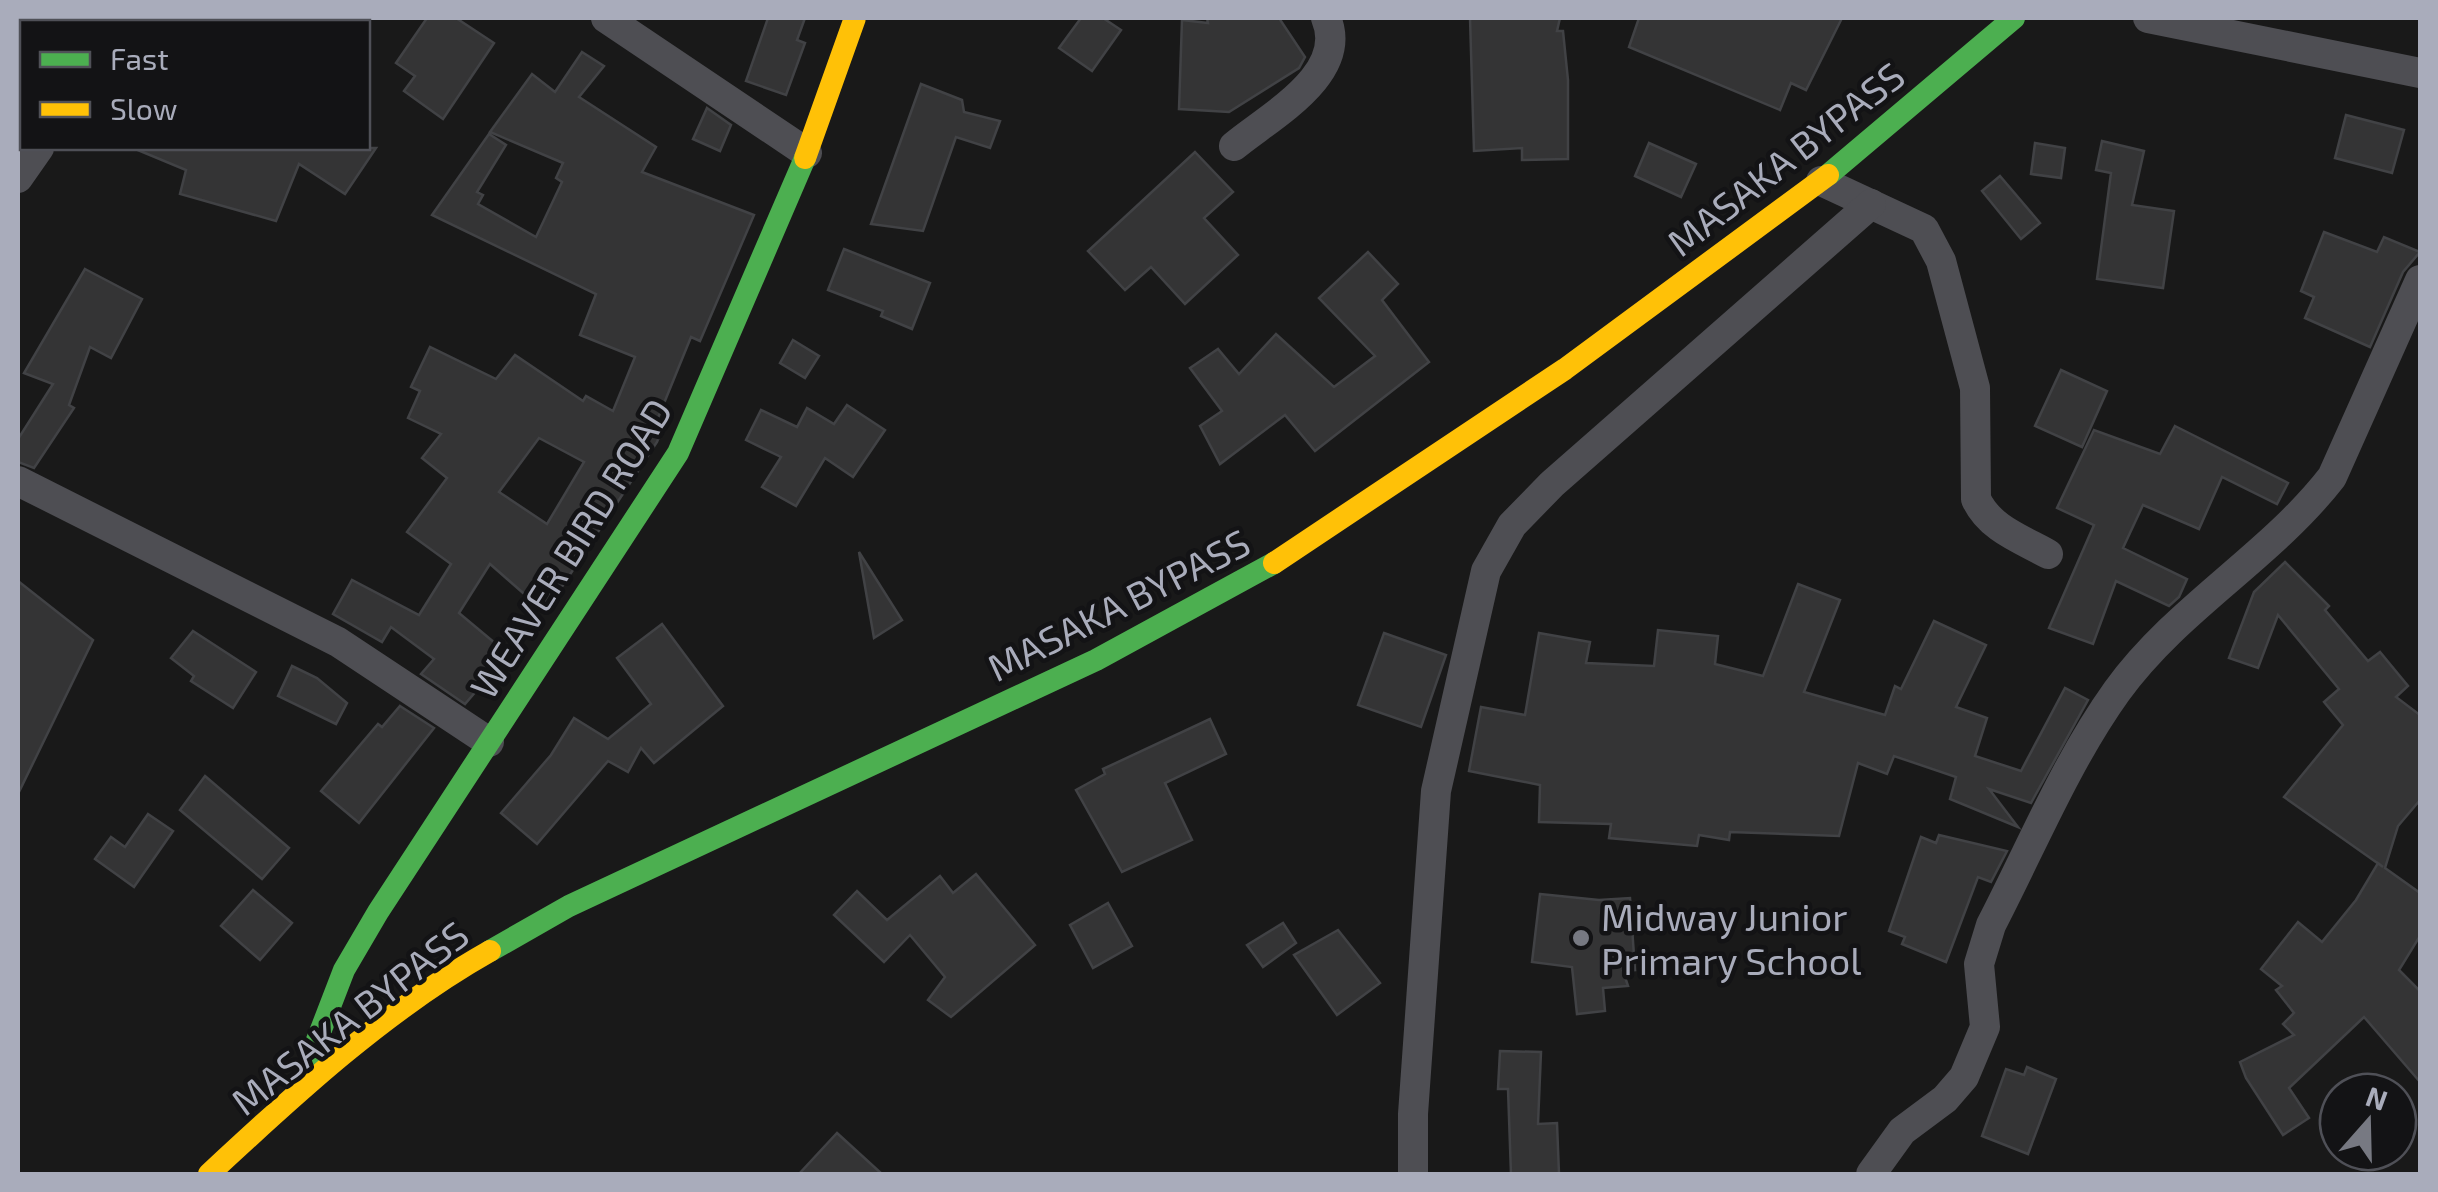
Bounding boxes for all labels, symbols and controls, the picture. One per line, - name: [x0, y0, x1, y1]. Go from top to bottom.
- legend: [20, 20, 370, 150]
- text: Fast: [110, 40, 169, 76]
- street label: MASAKA BYPASS: [1657, 51, 1913, 265]
- text: Slow: [110, 90, 177, 126]
- street label: WEAVER BIRD ROAD: [459, 390, 681, 706]
- street label: MASAKA BYPASS: [979, 518, 1257, 690]
- place label: Midway Junior Primary School: [1601, 893, 1862, 983]
- street label: MASAKA BYPASS: [221, 910, 477, 1124]
- marker: Midway Junior Primary School: [1570, 927, 1592, 949]
- north arrow: [2318, 1072, 2418, 1172]
- text: N: [2362, 1078, 2392, 1117]

